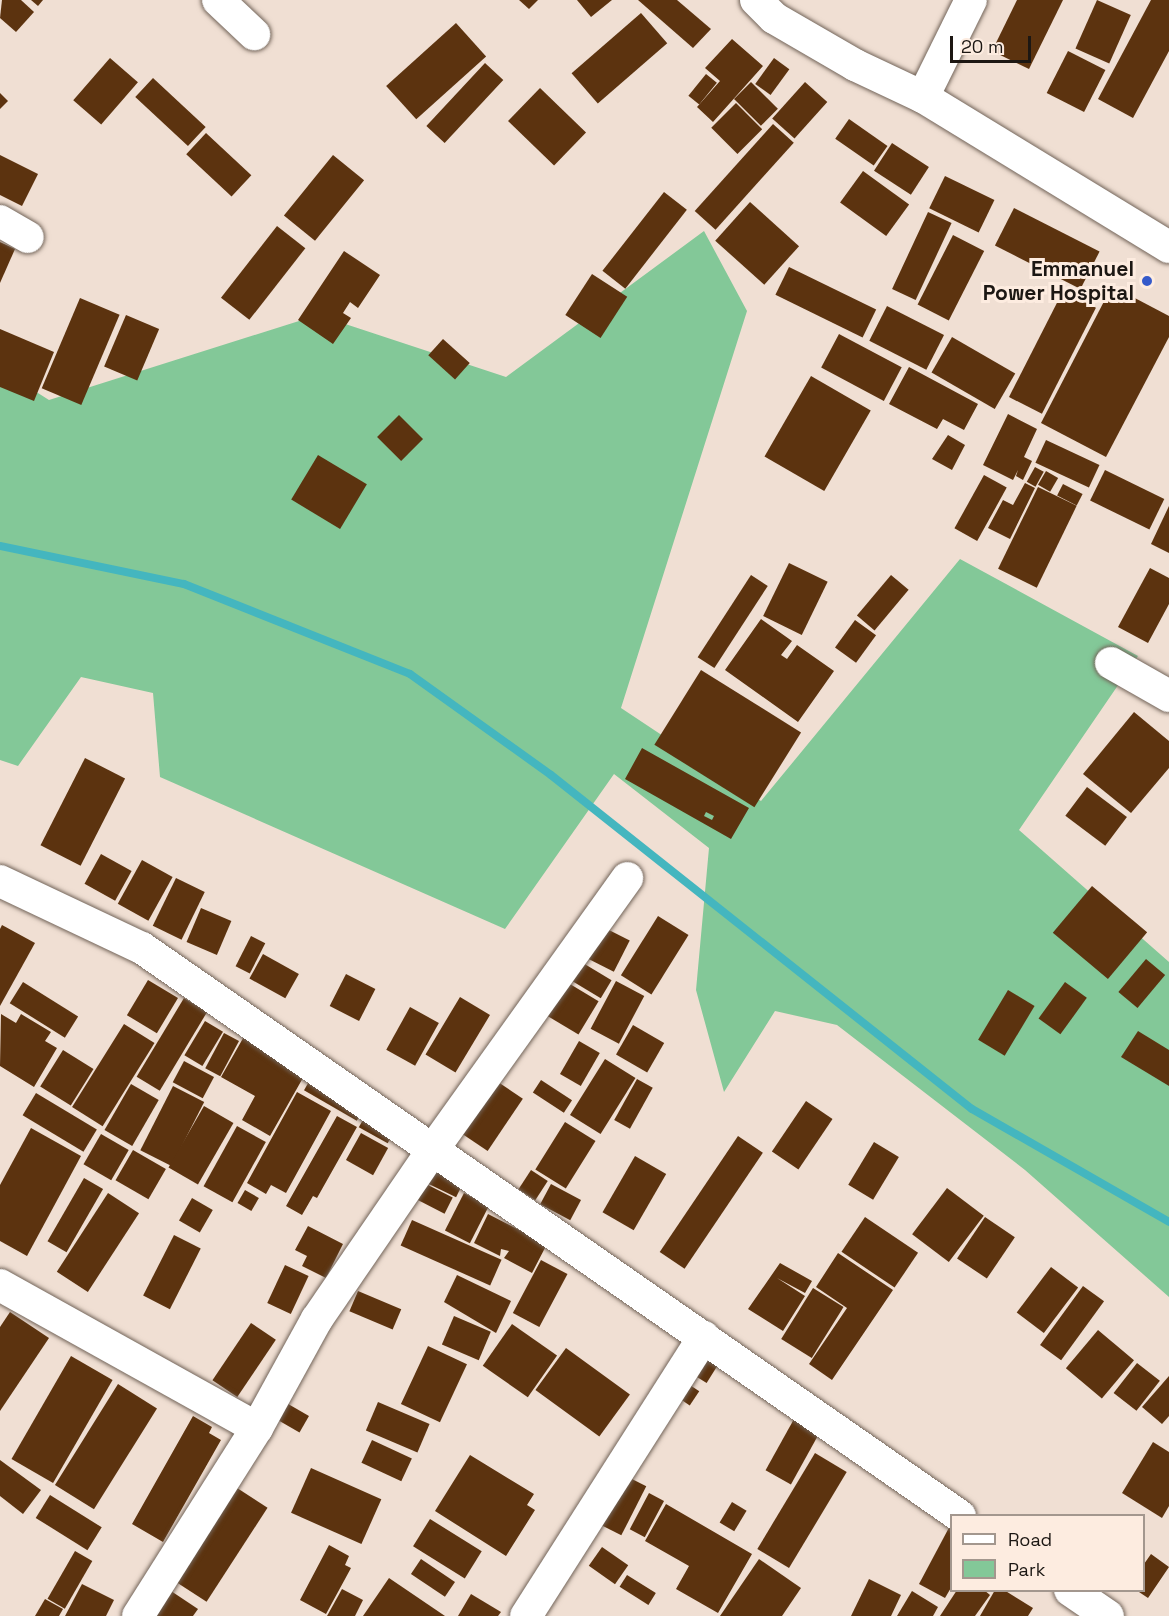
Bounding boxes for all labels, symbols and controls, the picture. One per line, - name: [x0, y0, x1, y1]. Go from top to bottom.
- scale bar: [953, 24, 1034, 62]
- text: 20 m: [961, 35, 1004, 58]
- place label: Emmanuel Power Hospital: [983, 256, 1134, 306]
- marker: Emmanuel Power Hospital: [1138, 272, 1156, 290]
- legend: [950, 1514, 1145, 1592]
- text: Road: [1008, 1528, 1052, 1551]
- text: Park: [1008, 1558, 1045, 1581]

